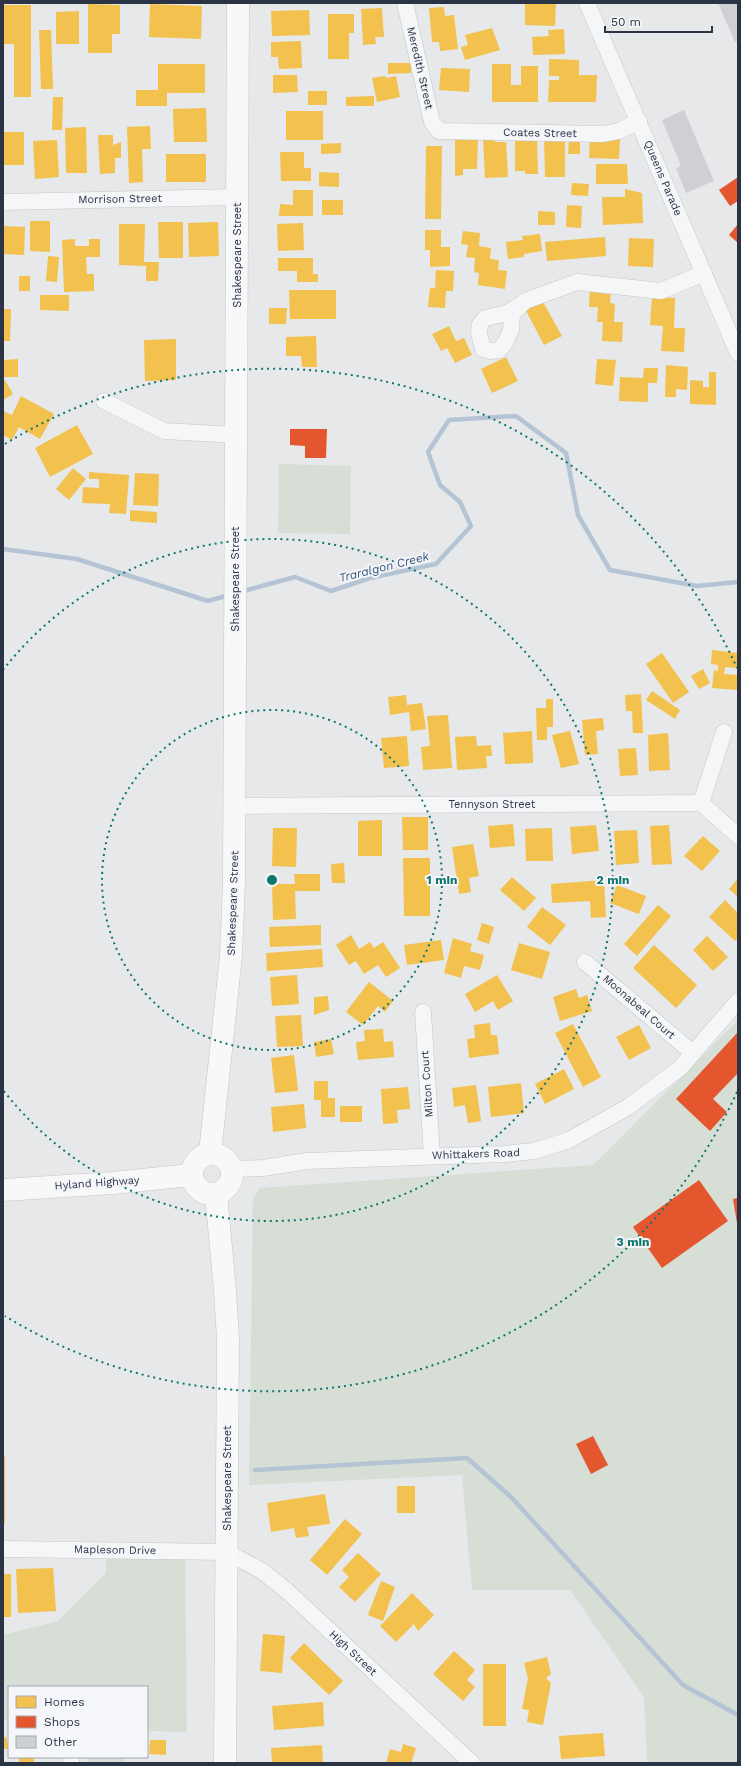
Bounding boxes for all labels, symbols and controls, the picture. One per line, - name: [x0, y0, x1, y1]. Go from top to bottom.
- scale bar: [605, 8, 712, 34]
- text: 50 m: [611, 15, 641, 29]
- street label: Meredith Street: [404, 25, 436, 111]
- street label: Coates Street: [503, 126, 577, 140]
- street label: Queens Parade: [641, 138, 685, 218]
- street label: Morrison Street: [78, 192, 162, 206]
- street label: Shakespeare Street: [231, 202, 244, 308]
- street label: Shakespeare Street: [229, 526, 242, 632]
- water label: Traralgon Creek: [338, 549, 431, 585]
- street label: Tennyson Street: [449, 798, 536, 811]
- street label: Shakespeare Street: [225, 850, 241, 956]
- centre of rings: [265, 873, 279, 887]
- text: 1 min: [427, 873, 457, 887]
- text: 2 min: [597, 873, 629, 887]
- street label: Moonabeal Court: [600, 972, 678, 1042]
- street label: Milton Court: [418, 1050, 436, 1118]
- street label: Whittakers Road: [432, 1146, 520, 1162]
- street label: Hyland Highway: [54, 1174, 140, 1192]
- text: 3 min: [617, 1235, 649, 1249]
- street label: Shakespeare Street: [221, 1425, 234, 1531]
- street label: Mapleson Drive: [74, 1543, 156, 1557]
- street label: High Street: [326, 1628, 380, 1679]
- legend: [8, 1686, 148, 1758]
- text: Homes: [44, 1695, 85, 1709]
- text: Shops: [44, 1715, 80, 1729]
- text: Other: [44, 1735, 77, 1749]

